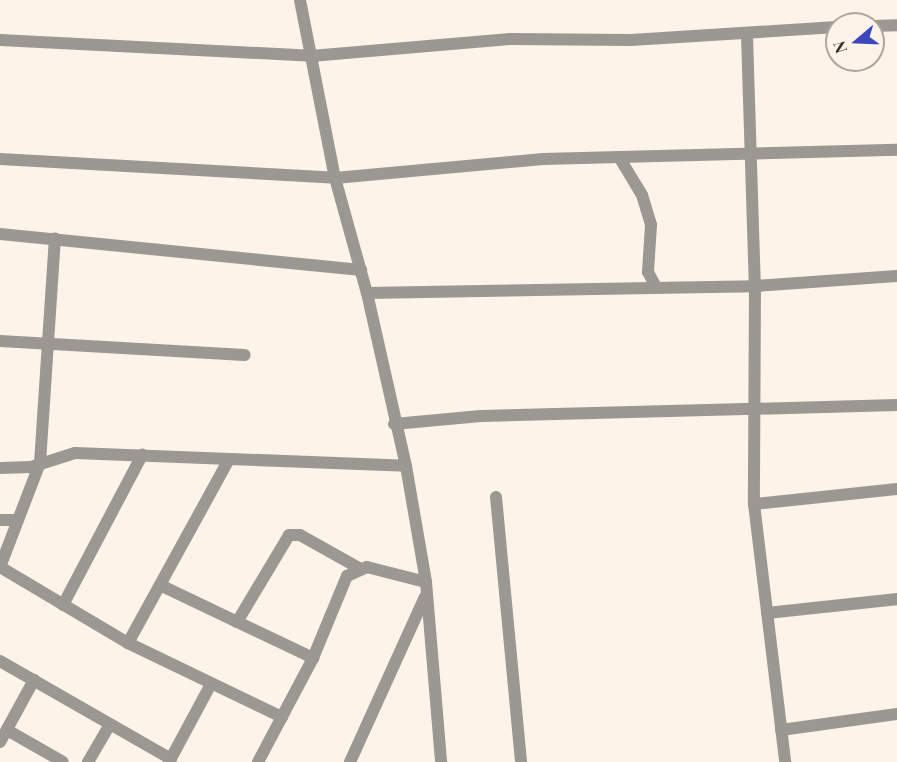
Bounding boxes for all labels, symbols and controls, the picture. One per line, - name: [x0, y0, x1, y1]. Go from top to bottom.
- north arrow: [825, 12, 885, 72]
- text: N: [828, 38, 851, 56]

